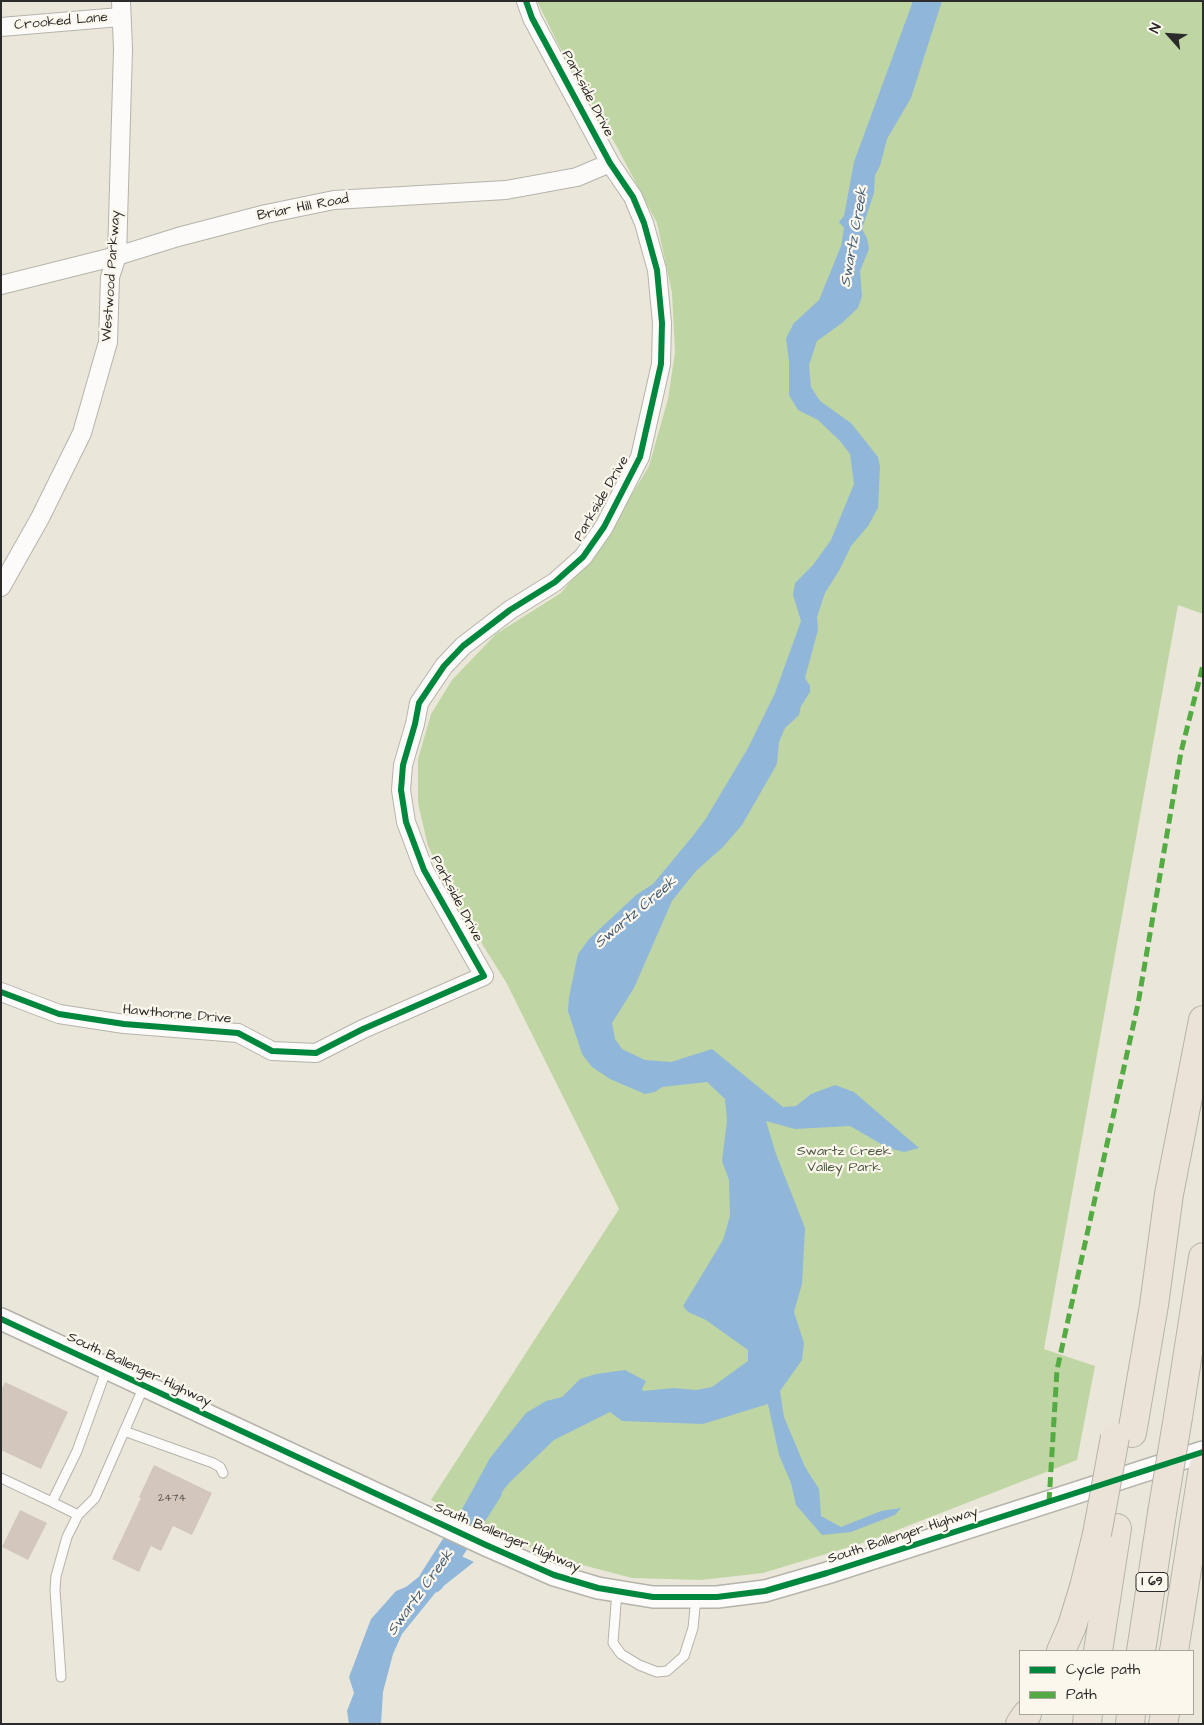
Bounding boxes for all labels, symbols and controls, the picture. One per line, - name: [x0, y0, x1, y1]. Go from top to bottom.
- street label: Crooked Lane: [14, 10, 108, 34]
- north arrow: [1144, 10, 1194, 60]
- text: N: [1145, 20, 1166, 37]
- street label: Parkside Drive: [557, 48, 617, 140]
- water label: Swartz Creek: [837, 185, 873, 289]
- street label: Briar Hill Road: [256, 191, 350, 225]
- street label: Westwood Parkway: [99, 210, 125, 342]
- street label: Parkside Drive: [571, 453, 633, 545]
- street label: Parkside Drive: [426, 853, 486, 945]
- water label: Swartz Creek: [591, 873, 681, 953]
- street label: Hawthorne Drive: [122, 1002, 232, 1028]
- park label: Swartz Creek Valley Park: [797, 1144, 891, 1176]
- street label: South Ballenger Highway: [64, 1329, 214, 1411]
- house number: 2474: [158, 1492, 186, 1506]
- street label: South Ballenger Highway: [431, 1500, 583, 1576]
- street label: South Ballenger Highway: [826, 1504, 980, 1568]
- water label: Swartz Creek: [384, 1547, 458, 1639]
- road number: I 69: [1136, 1572, 1168, 1591]
- legend: [1019, 1650, 1194, 1715]
- text: Cycle path: [1066, 1659, 1140, 1680]
- text: Path: [1066, 1684, 1097, 1705]

